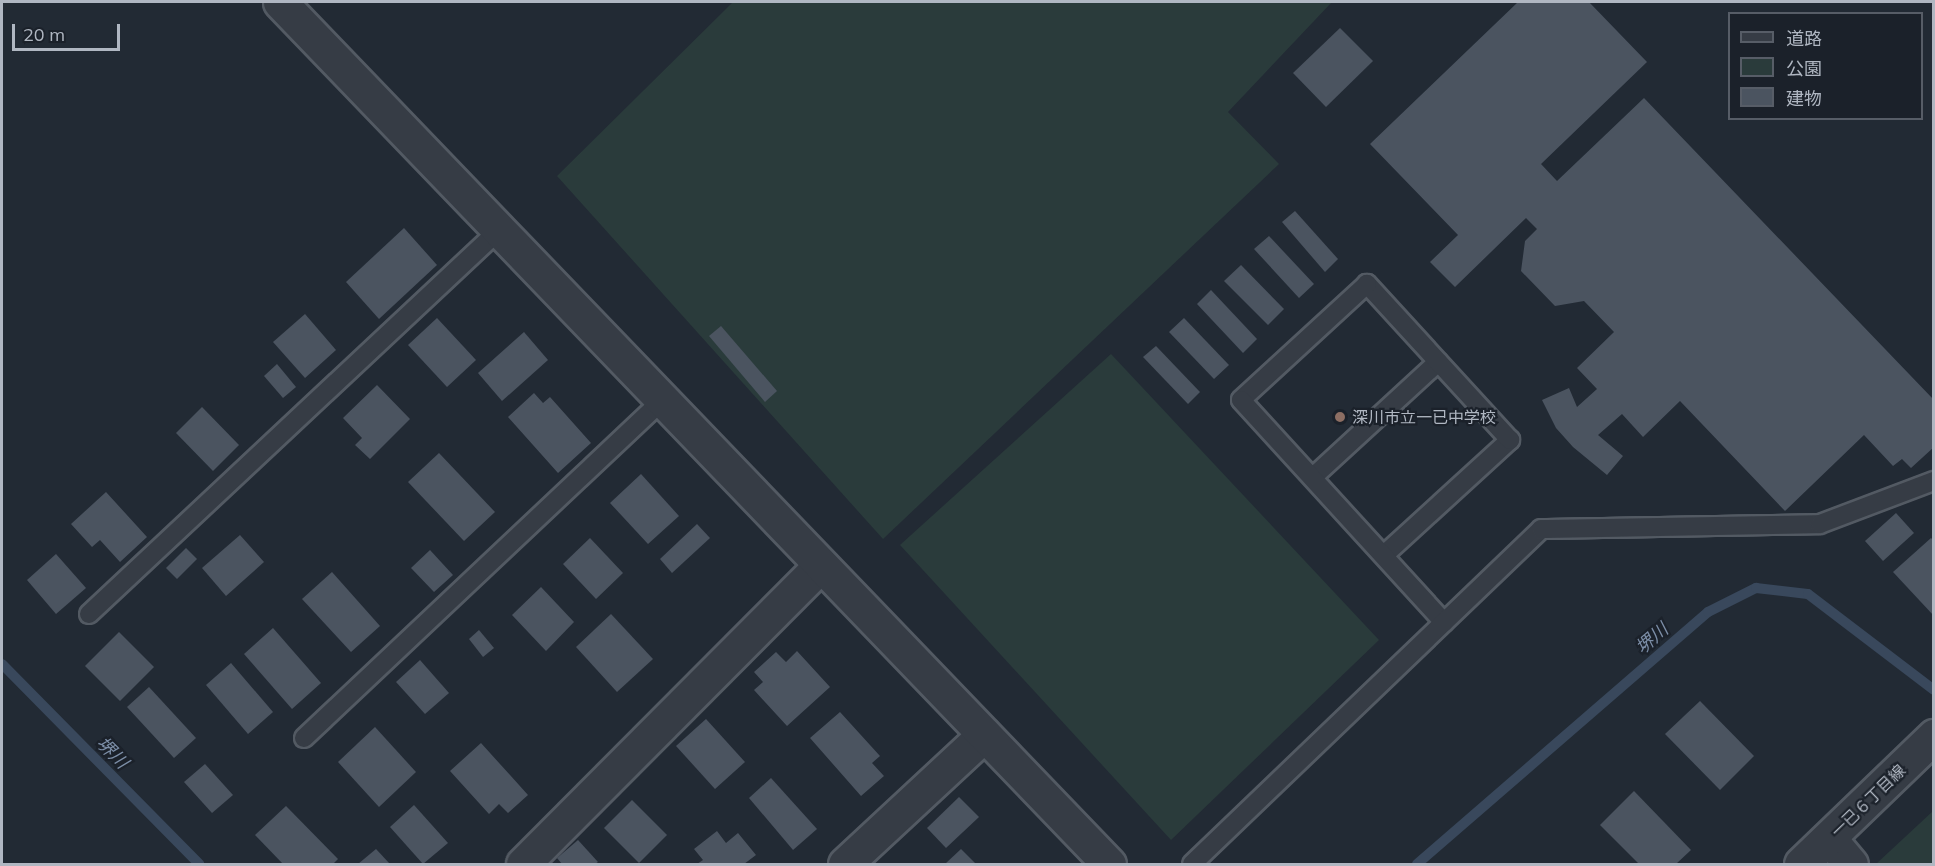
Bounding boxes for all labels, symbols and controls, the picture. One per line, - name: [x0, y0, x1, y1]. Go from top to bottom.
- scale bar: [15, 12, 123, 50]
- legend: [1728, 12, 1923, 120]
- text: 20 m: [23, 23, 65, 46]
- text: 道路: [1786, 27, 1822, 50]
- text: 公園: [1786, 57, 1822, 80]
- text: 建物: [1786, 87, 1822, 110]
- place label: 深川市立一已中学校: [1352, 407, 1496, 427]
- marker: 深川市立一已中学校: [1333, 410, 1347, 424]
- water label: 堺川: [1631, 619, 1673, 659]
- water label: 堺川: [92, 733, 132, 773]
- street label: 一已６丁目線: [1827, 761, 1909, 841]

